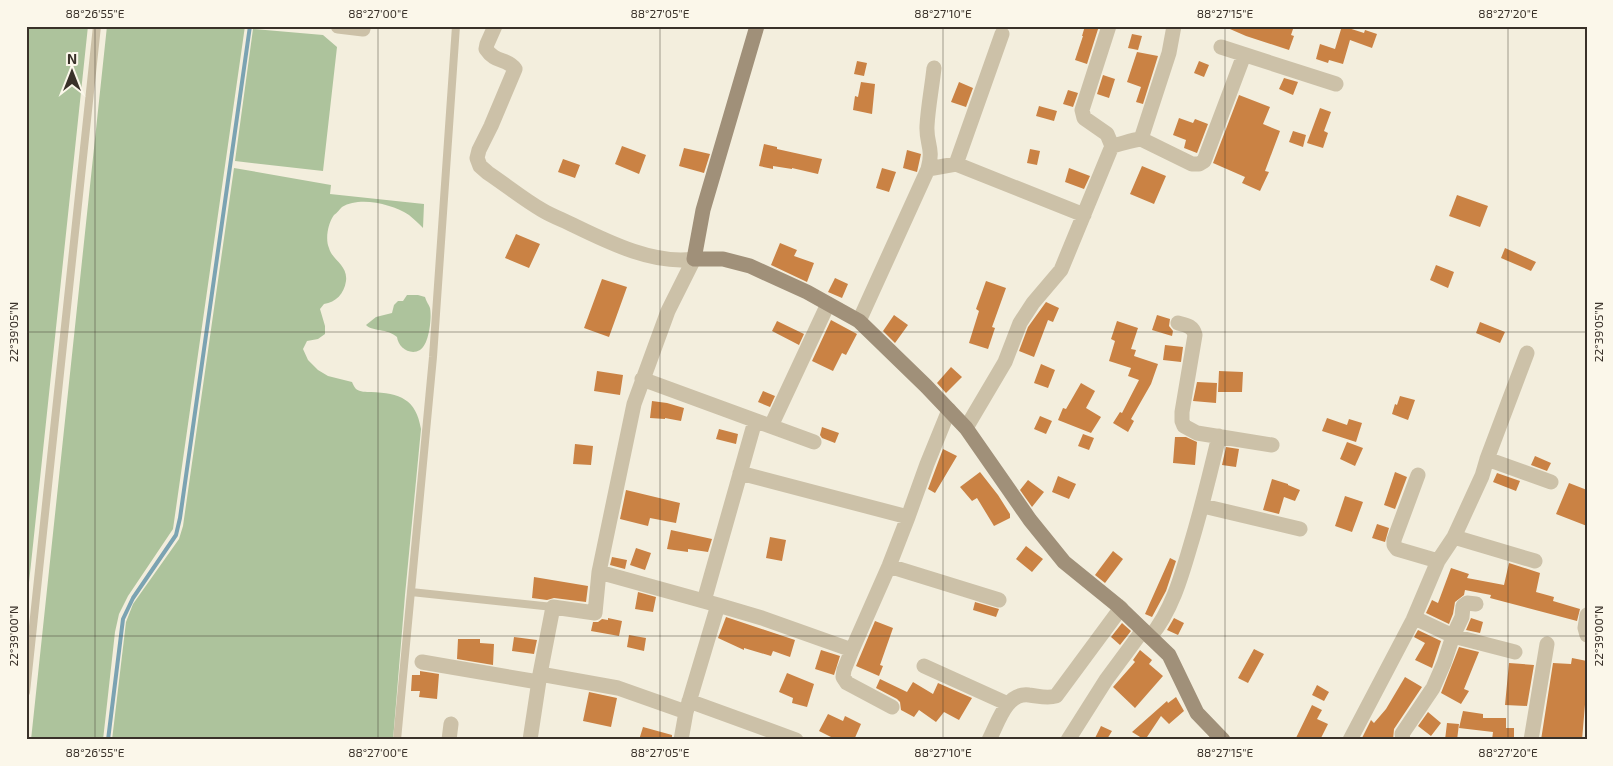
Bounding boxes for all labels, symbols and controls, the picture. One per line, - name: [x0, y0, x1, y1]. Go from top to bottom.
- text: 88°26'55"E: [66, 6, 125, 20]
- text: 88°27'00"E: [348, 6, 408, 20]
- text: 88°27'05"E: [631, 6, 690, 20]
- text: 88°27'10"E: [914, 6, 972, 20]
- text: 88°27'15"E: [1197, 6, 1254, 20]
- text: 88°27'20"E: [1478, 6, 1538, 20]
- north arrow: [48, 48, 98, 98]
- text: N: [67, 50, 77, 67]
- text: 22°39'05"N: [6, 302, 20, 362]
- text: 22°39'05"N: [1591, 302, 1605, 362]
- text: 22°39'00"N: [6, 605, 20, 667]
- text: 22°39'00"N: [1591, 605, 1605, 667]
- text: 88°26'55"E: [66, 745, 125, 759]
- text: 88°27'00"E: [348, 745, 408, 759]
- text: 88°27'05"E: [631, 745, 690, 759]
- text: 88°27'10"E: [914, 745, 972, 759]
- text: 88°27'15"E: [1197, 745, 1254, 759]
- text: 88°27'20"E: [1478, 745, 1538, 759]

